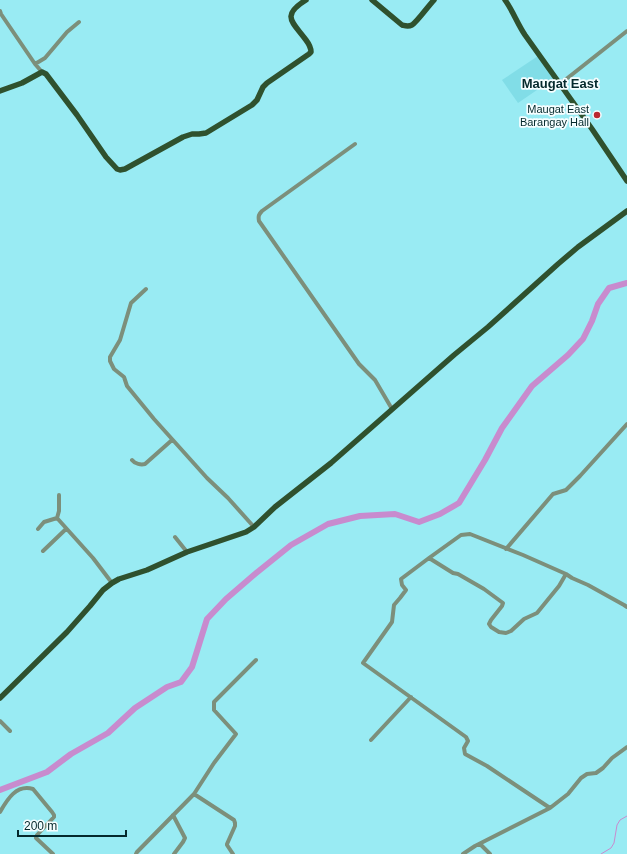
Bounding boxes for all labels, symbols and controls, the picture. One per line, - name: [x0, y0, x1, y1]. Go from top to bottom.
- district label: Maugat East: [522, 76, 599, 91]
- place label: Maugat East Barangay Hall: [520, 103, 589, 128]
- marker: Maugat East Barangay Hall: [592, 110, 602, 120]
- scale bar: [18, 812, 126, 838]
- text: 200 m: [24, 819, 57, 833]

